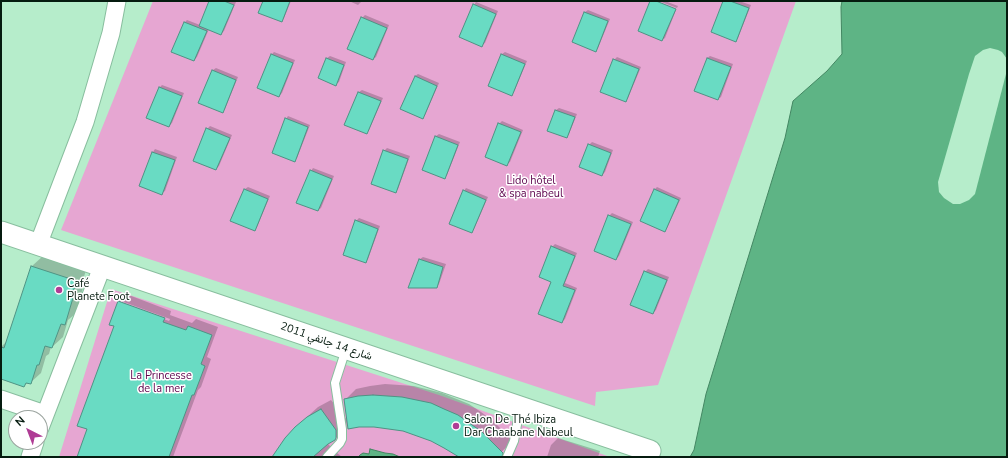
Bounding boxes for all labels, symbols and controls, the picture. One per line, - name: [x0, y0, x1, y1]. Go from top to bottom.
- park label: Lido hôtel & spa nabeul: [499, 174, 563, 200]
- place label: Café Planete Foot: [67, 277, 129, 303]
- marker: Café Planete Foot: [54, 285, 64, 295]
- street label: شارع 14 جانفي 2011: [278, 320, 374, 364]
- park label: La Princesse de la mer: [130, 369, 192, 395]
- north arrow: [8, 410, 48, 450]
- text: N: [12, 413, 28, 430]
- place label: Salon De Thé Ibiza Dar Chaabane Nabeul: [464, 413, 573, 439]
- marker: Salon De Thé Ibiza Dar Chaabane Nabeul: [451, 421, 461, 431]

